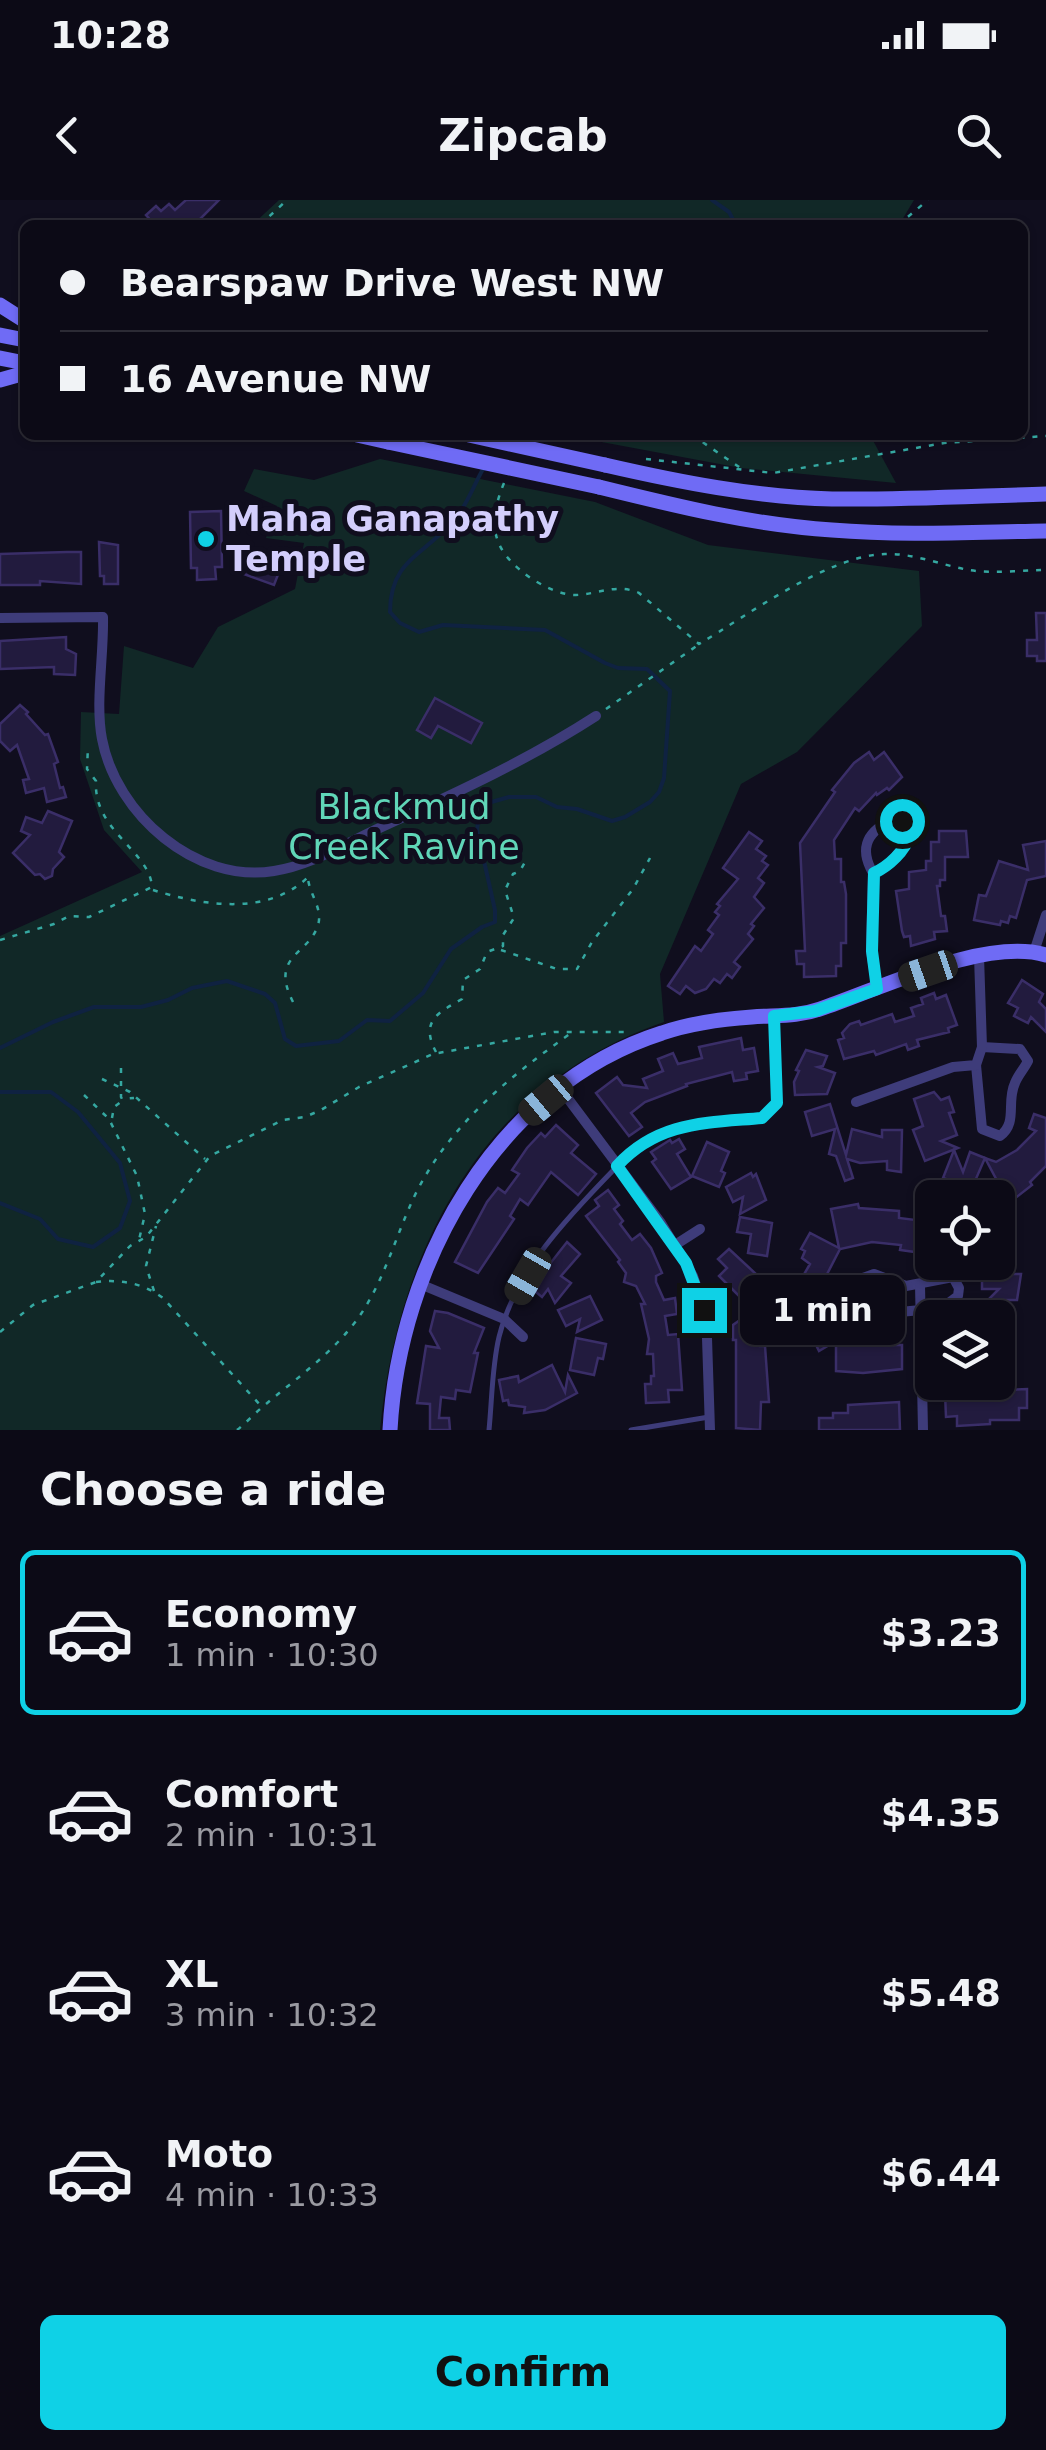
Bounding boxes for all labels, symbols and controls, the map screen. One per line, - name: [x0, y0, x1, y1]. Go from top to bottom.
- text: 10:28: [50, 13, 171, 57]
- icon: back: [40, 108, 95, 163]
- icon: search: [951, 108, 1006, 163]
- text: Zipcab: [438, 109, 608, 162]
- text: Bearspaw Drive West NW: [120, 261, 664, 305]
- text: 16 Avenue NW: [120, 357, 432, 401]
- place label: Maha Ganapathy Temple: [226, 499, 559, 579]
- marker: Maha Ganapathy Temple: [195, 528, 217, 550]
- park label: Blackmud Creek Ravine: [288, 787, 520, 867]
- route start: [880, 799, 925, 844]
- car: [895, 947, 961, 995]
- car: [513, 1069, 579, 1131]
- map controls: [915, 1180, 1015, 1400]
- button: locate: [915, 1180, 1015, 1280]
- car: [500, 1243, 556, 1309]
- callout: 1 min: [739, 1275, 904, 1345]
- route end: [682, 1288, 727, 1333]
- text: 1 min: [772, 1291, 873, 1329]
- button: layers: [915, 1300, 1015, 1400]
- text: Choose a ride: [40, 1463, 386, 1516]
- icon: car: [45, 1588, 135, 1678]
- text: Economy: [165, 1592, 357, 1636]
- text: $3.23: [881, 1611, 1001, 1655]
- text: 1 min · 10:30: [165, 1636, 379, 1674]
- icon: car: [45, 1768, 135, 1858]
- text: Comfort: [165, 1772, 338, 1816]
- text: $4.35: [881, 1791, 1001, 1835]
- text: 2 min · 10:31: [165, 1816, 379, 1854]
- icon: car: [45, 1948, 135, 2038]
- text: XL: [165, 1952, 219, 1996]
- text: $5.48: [881, 1971, 1001, 2015]
- text: 3 min · 10:32: [165, 1996, 379, 2034]
- icon: car: [45, 2128, 135, 2218]
- text: Moto: [165, 2132, 273, 2176]
- text: $6.44: [881, 2151, 1001, 2195]
- text: 4 min · 10:33: [165, 2176, 379, 2214]
- button: Confirm: [40, 2315, 1006, 2430]

